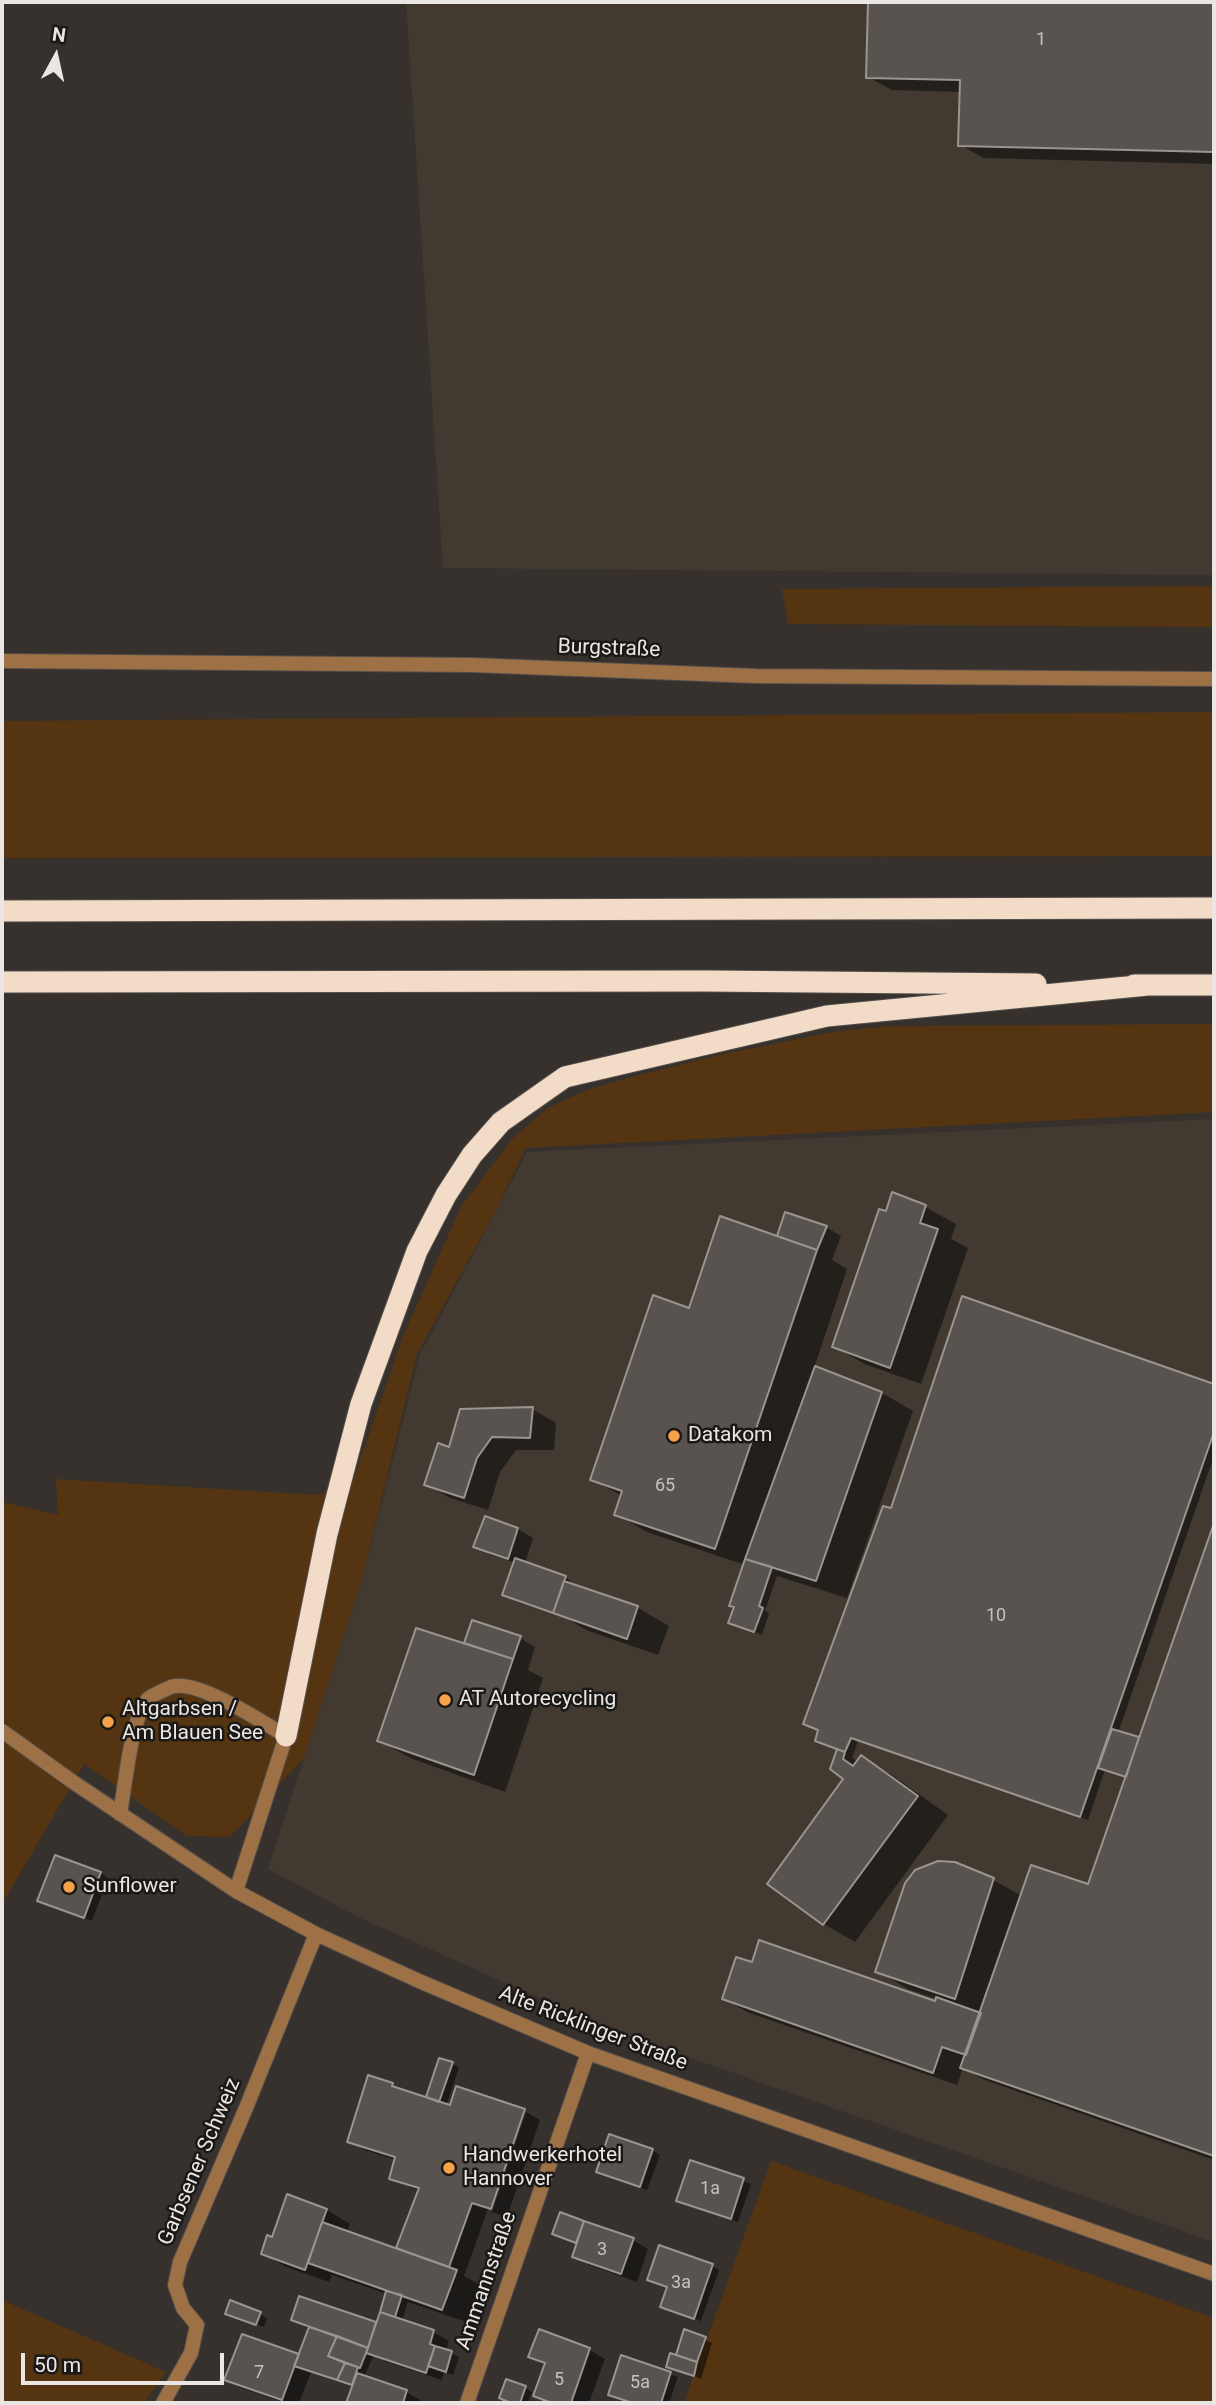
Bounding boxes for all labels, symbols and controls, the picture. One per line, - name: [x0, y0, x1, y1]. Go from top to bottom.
- north arrow: [21, 21, 91, 91]
- text: N: [51, 22, 67, 47]
- house number: 1: [1036, 29, 1046, 51]
- street label: Burgstraße: [557, 635, 661, 663]
- place label: Datakom: [688, 1423, 773, 1449]
- marker: Datakom: [666, 1428, 682, 1444]
- house number: 65: [655, 1475, 675, 1497]
- house number: 10: [986, 1605, 1006, 1627]
- place label: AT Autorecycling: [459, 1687, 616, 1713]
- marker: AT Autorecycling: [437, 1692, 453, 1708]
- place label: Altgarbsen / Am Blauen See: [122, 1697, 263, 1747]
- marker: Altgarbsen / Am Blauen See: [100, 1714, 116, 1730]
- place label: Sunflower: [83, 1874, 177, 1900]
- marker: Sunflower: [61, 1879, 77, 1895]
- street label: Alte Ricklinger Straße: [495, 1981, 691, 2077]
- street label: Garbsener Schweiz: [153, 2075, 247, 2249]
- place label: Handwerkerhotel Hannover: [463, 2143, 622, 2193]
- marker: Handwerkerhotel Hannover: [441, 2160, 457, 2176]
- house number: 1a: [700, 2178, 720, 2200]
- street label: Ammannstraße: [452, 2209, 522, 2353]
- house number: 3: [597, 2239, 607, 2261]
- house number: 3a: [671, 2272, 691, 2294]
- scale bar: [24, 2338, 228, 2382]
- text: 50 m: [34, 2353, 81, 2377]
- house number: 7: [254, 2362, 264, 2384]
- house number: 5: [554, 2369, 564, 2391]
- house number: 5a: [630, 2372, 650, 2394]

